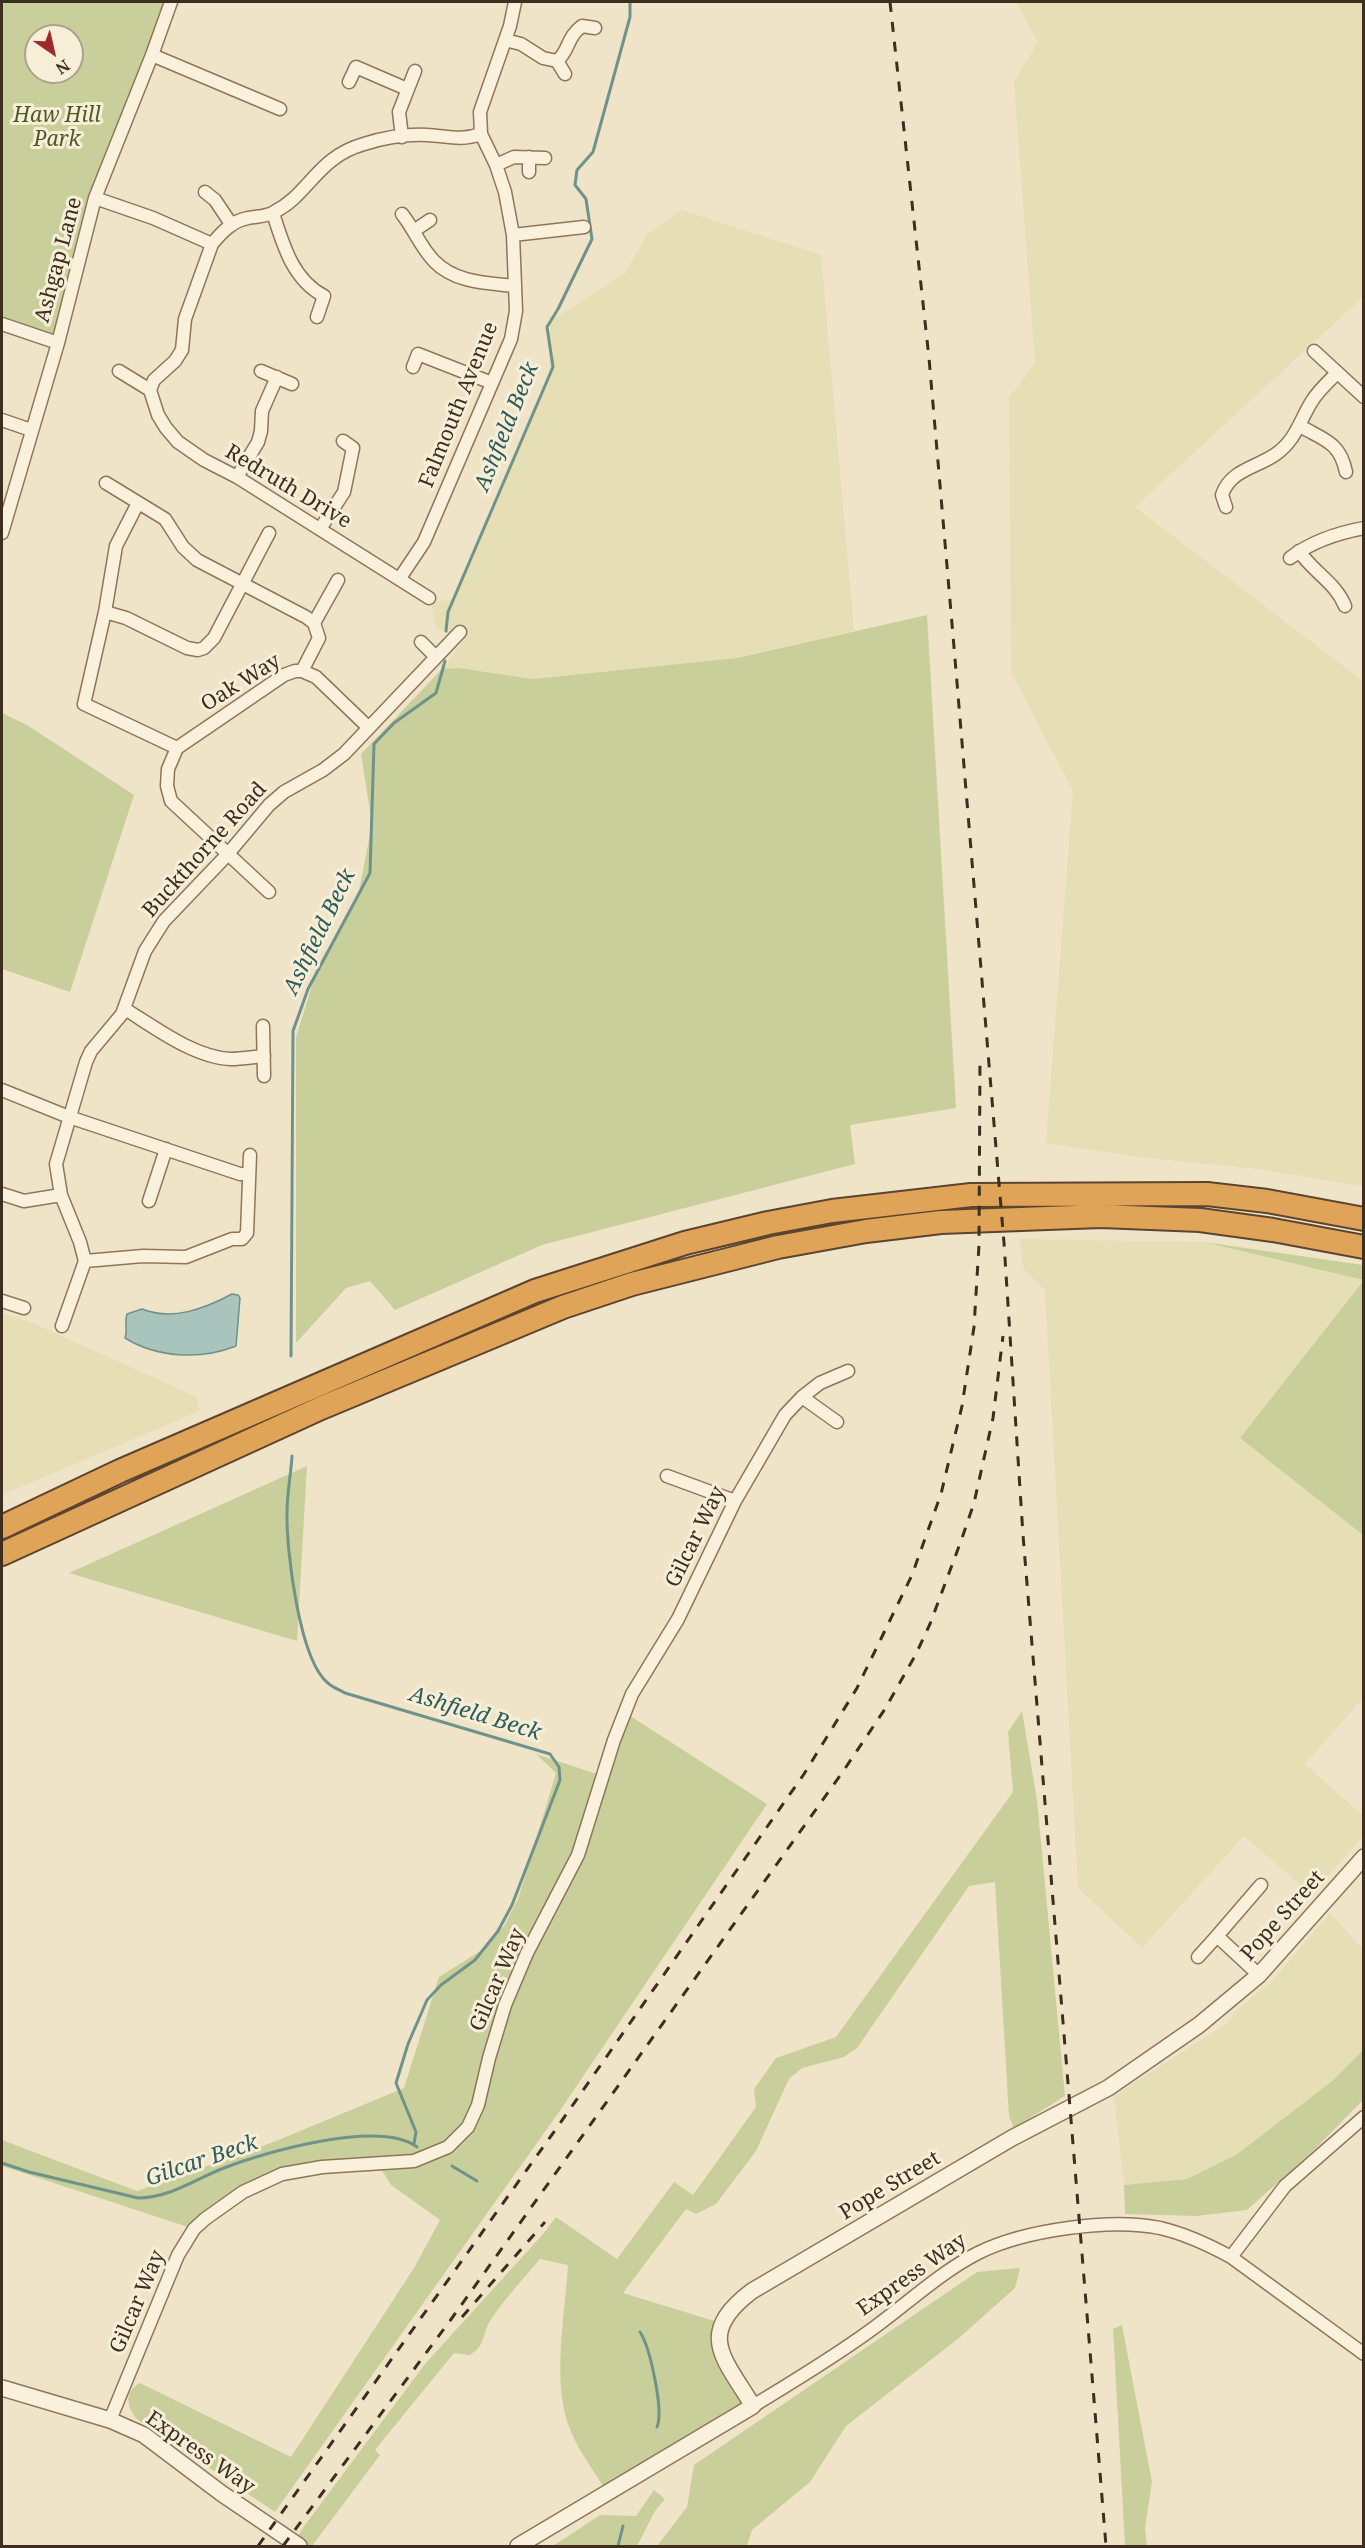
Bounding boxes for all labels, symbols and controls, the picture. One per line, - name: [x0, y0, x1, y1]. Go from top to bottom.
- north arrow: [24, 24, 84, 84]
- text: N: [52, 55, 74, 80]
- park label: Haw Hill Park: [13, 103, 101, 153]
- street label: Ashgap Lane: [30, 195, 88, 325]
- street label: Falmouth Avenue: [414, 318, 504, 492]
- water label: Ashfield Beck: [469, 359, 545, 495]
- street label: Redruth Drive: [220, 439, 356, 535]
- street label: Oak Way: [197, 649, 285, 717]
- street label: Buckthorne Road: [138, 777, 272, 923]
- water label: Ashfield Beck: [278, 865, 362, 999]
- street label: Gilcar Way: [661, 1482, 731, 1592]
- water label: Ashfield Beck: [406, 1681, 544, 1747]
- street label: Pope Street: [1236, 1866, 1330, 1966]
- street label: Gilcar Way: [465, 1925, 531, 2035]
- water label: Gilcar Beck: [142, 2129, 262, 2193]
- street label: Pope Street: [835, 2146, 945, 2226]
- street label: Express Way: [853, 2228, 971, 2322]
- street label: Gilcar Way: [105, 2247, 171, 2357]
- street label: Express Way: [141, 2406, 259, 2500]

